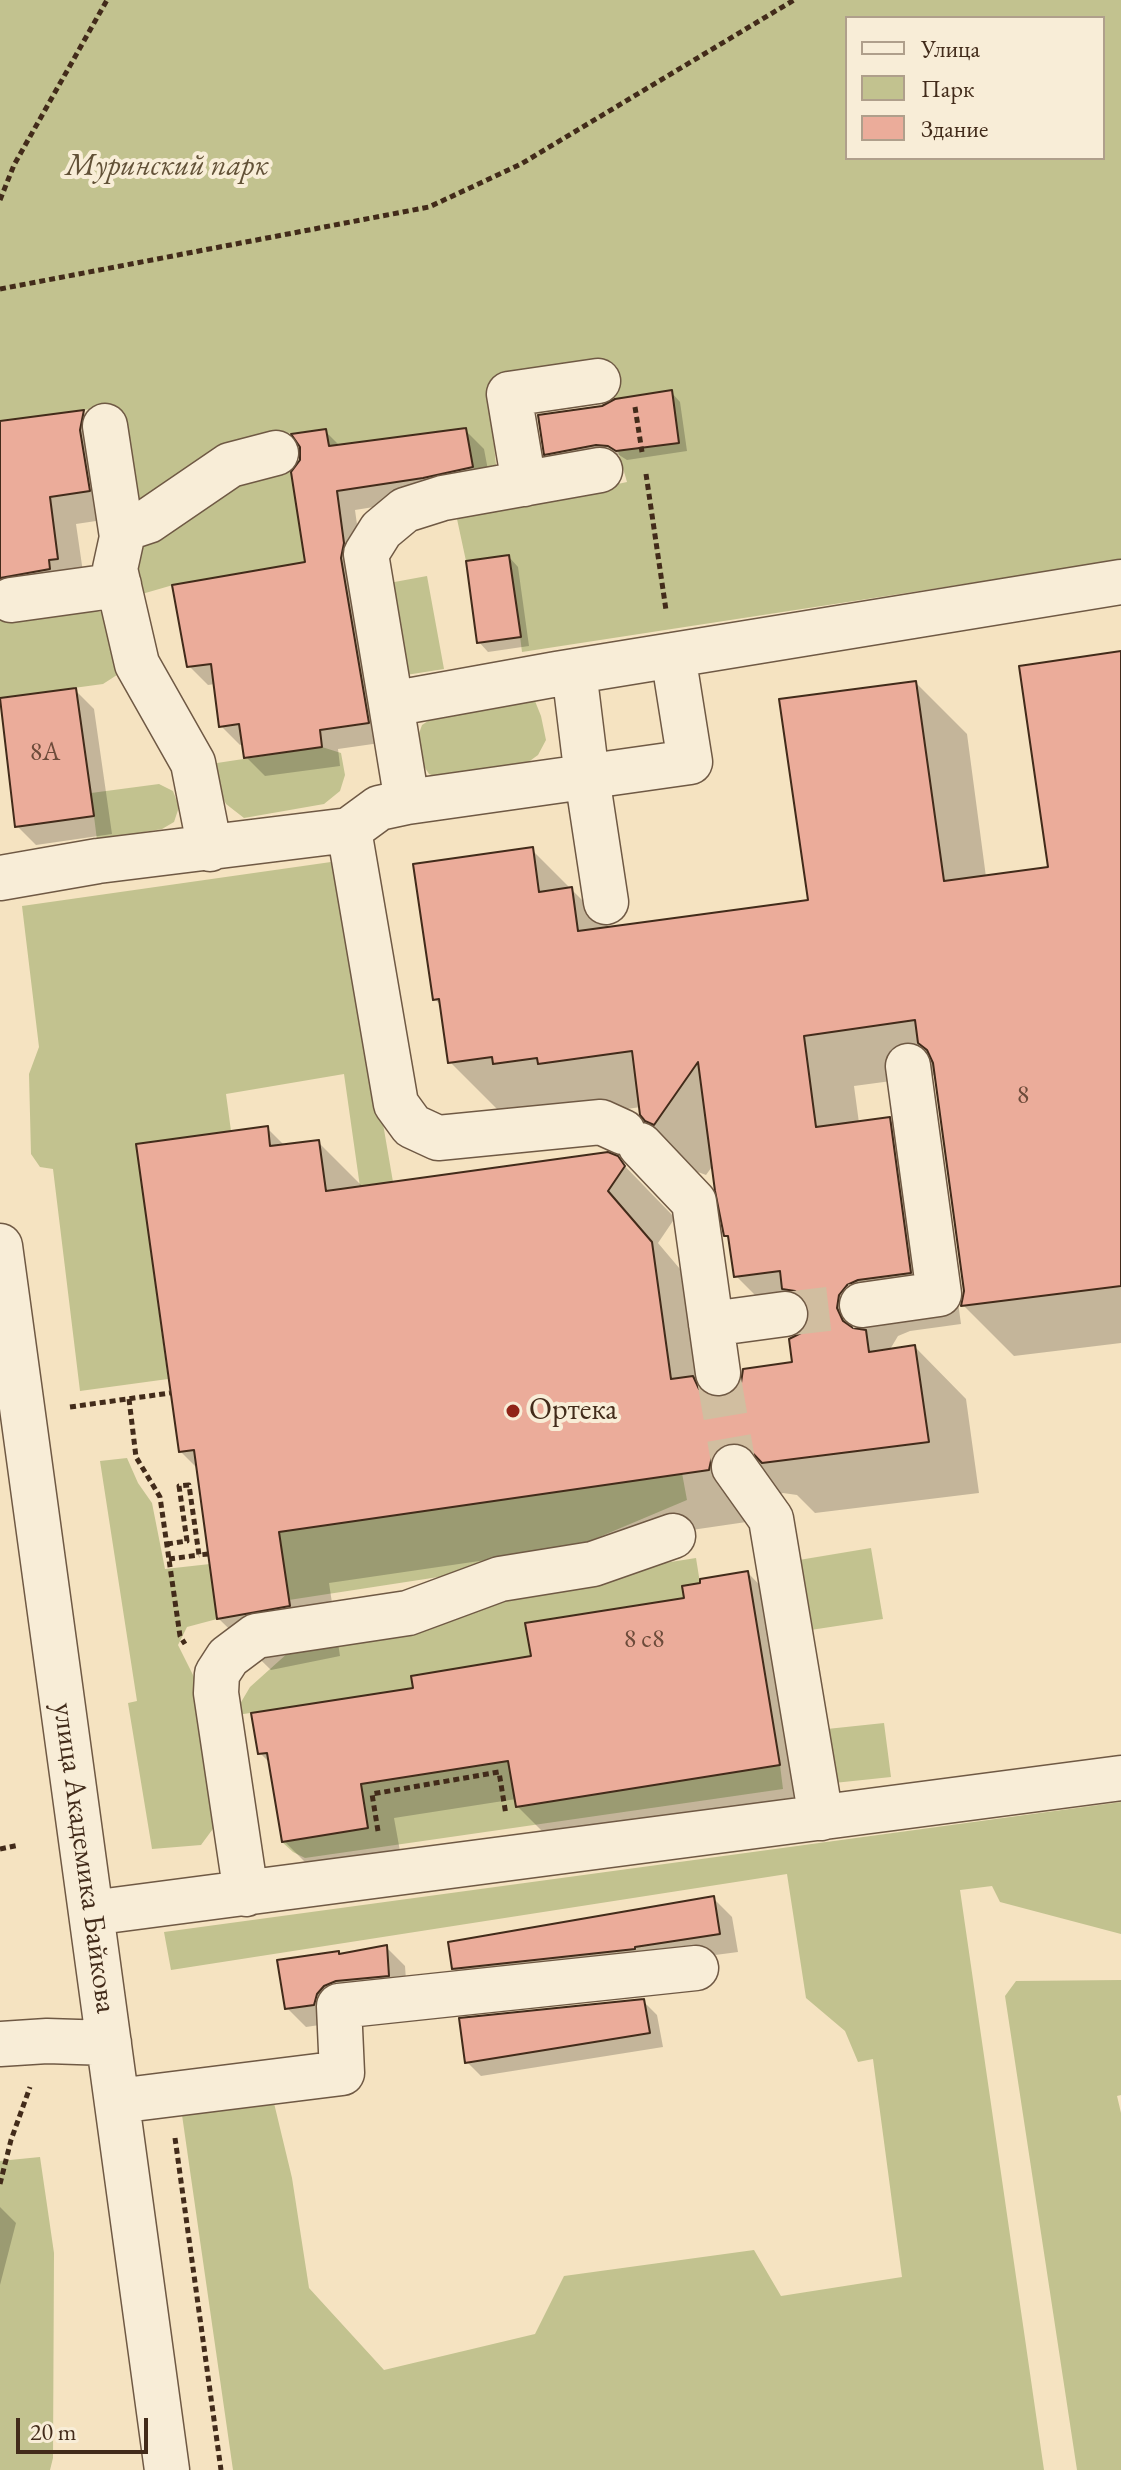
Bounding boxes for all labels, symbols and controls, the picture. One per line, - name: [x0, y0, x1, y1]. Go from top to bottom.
- legend: [845, 16, 1105, 160]
- text: Улица: [921, 33, 980, 64]
- text: Парк: [921, 73, 974, 104]
- text: Здание: [921, 113, 988, 144]
- park label: Муринский парк: [65, 149, 269, 185]
- house number: 8А: [30, 737, 60, 769]
- house number: 8: [1017, 1080, 1029, 1112]
- place label: Ортека: [529, 1393, 617, 1429]
- marker: Ортека: [504, 1402, 522, 1420]
- house number: 8 с8: [624, 1624, 664, 1656]
- street label: улица Академика Байкова: [44, 1700, 124, 2016]
- scale bar: [20, 2402, 152, 2452]
- text: 20 m: [30, 2416, 77, 2447]

